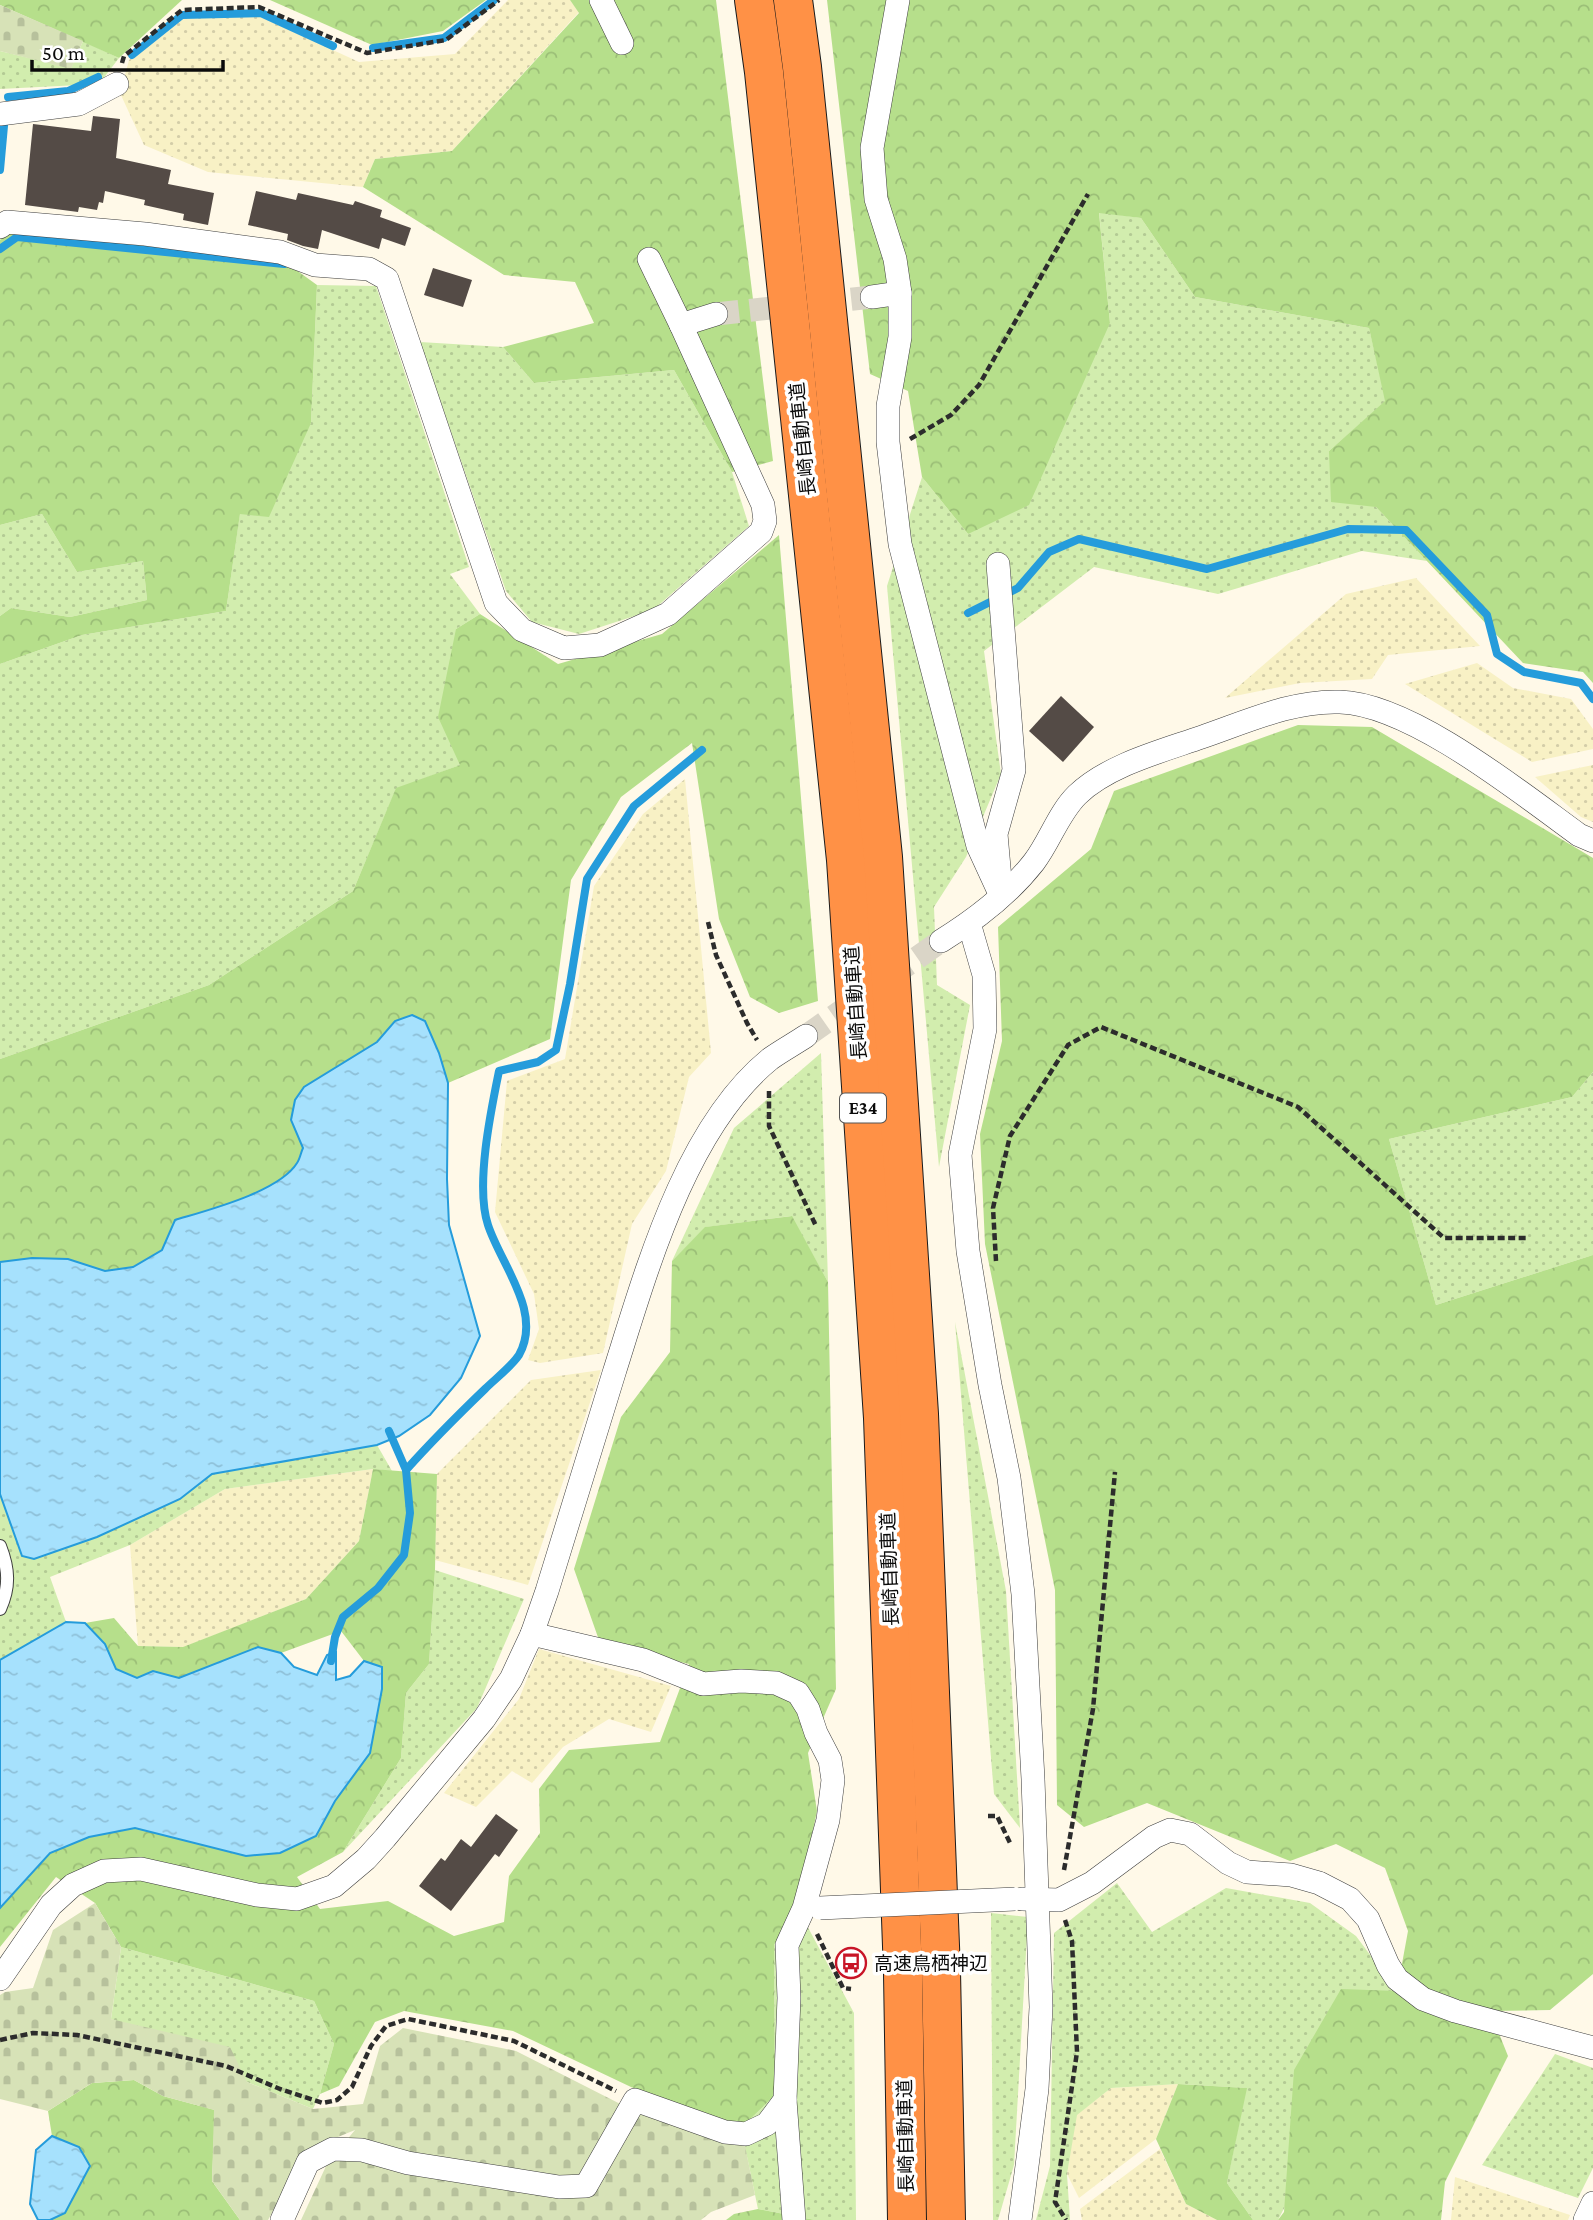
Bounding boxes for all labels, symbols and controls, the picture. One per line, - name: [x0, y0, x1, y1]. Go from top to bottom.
- scale bar: [32, 28, 222, 72]
- text: 50 m: [42, 41, 85, 65]
- street label: 長崎自動車道: [786, 381, 819, 497]
- street label: 長崎自動車道: [841, 945, 870, 1061]
- road number: E34: [840, 1093, 886, 1122]
- street label: 長崎自動車道: [877, 1512, 902, 1626]
- bus stop icon: 高速鳥栖神辺: [834, 1946, 868, 1980]
- place label: 高速鳥栖神辺: [874, 1953, 988, 1974]
- street label: 長崎自動車道: [894, 2079, 917, 2193]

